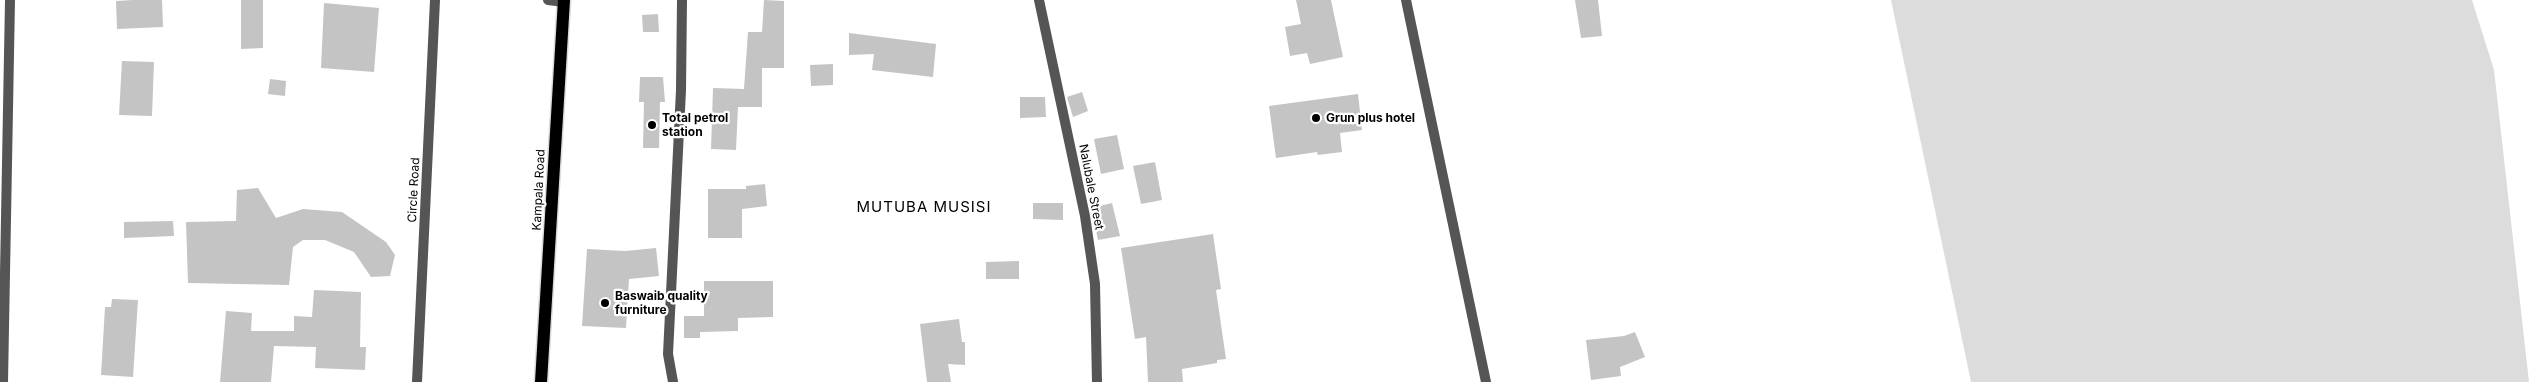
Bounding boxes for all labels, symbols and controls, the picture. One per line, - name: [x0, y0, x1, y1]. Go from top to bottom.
- place label: Total petrol station: [662, 111, 728, 139]
- place label: Grun plus hotel: [1326, 111, 1415, 125]
- marker: Grun plus hotel: [1310, 112, 1322, 124]
- marker: Total petrol station: [646, 119, 658, 131]
- street label: Nalubale Street: [1076, 143, 1106, 231]
- street label: Kampala Road: [530, 149, 548, 231]
- street label: Circle Road: [405, 157, 423, 223]
- district label: MUTUBA MUSISI: [855, 198, 993, 216]
- place label: Baswaib quality furniture: [615, 289, 708, 317]
- marker: Baswaib quality furniture: [599, 297, 611, 309]

